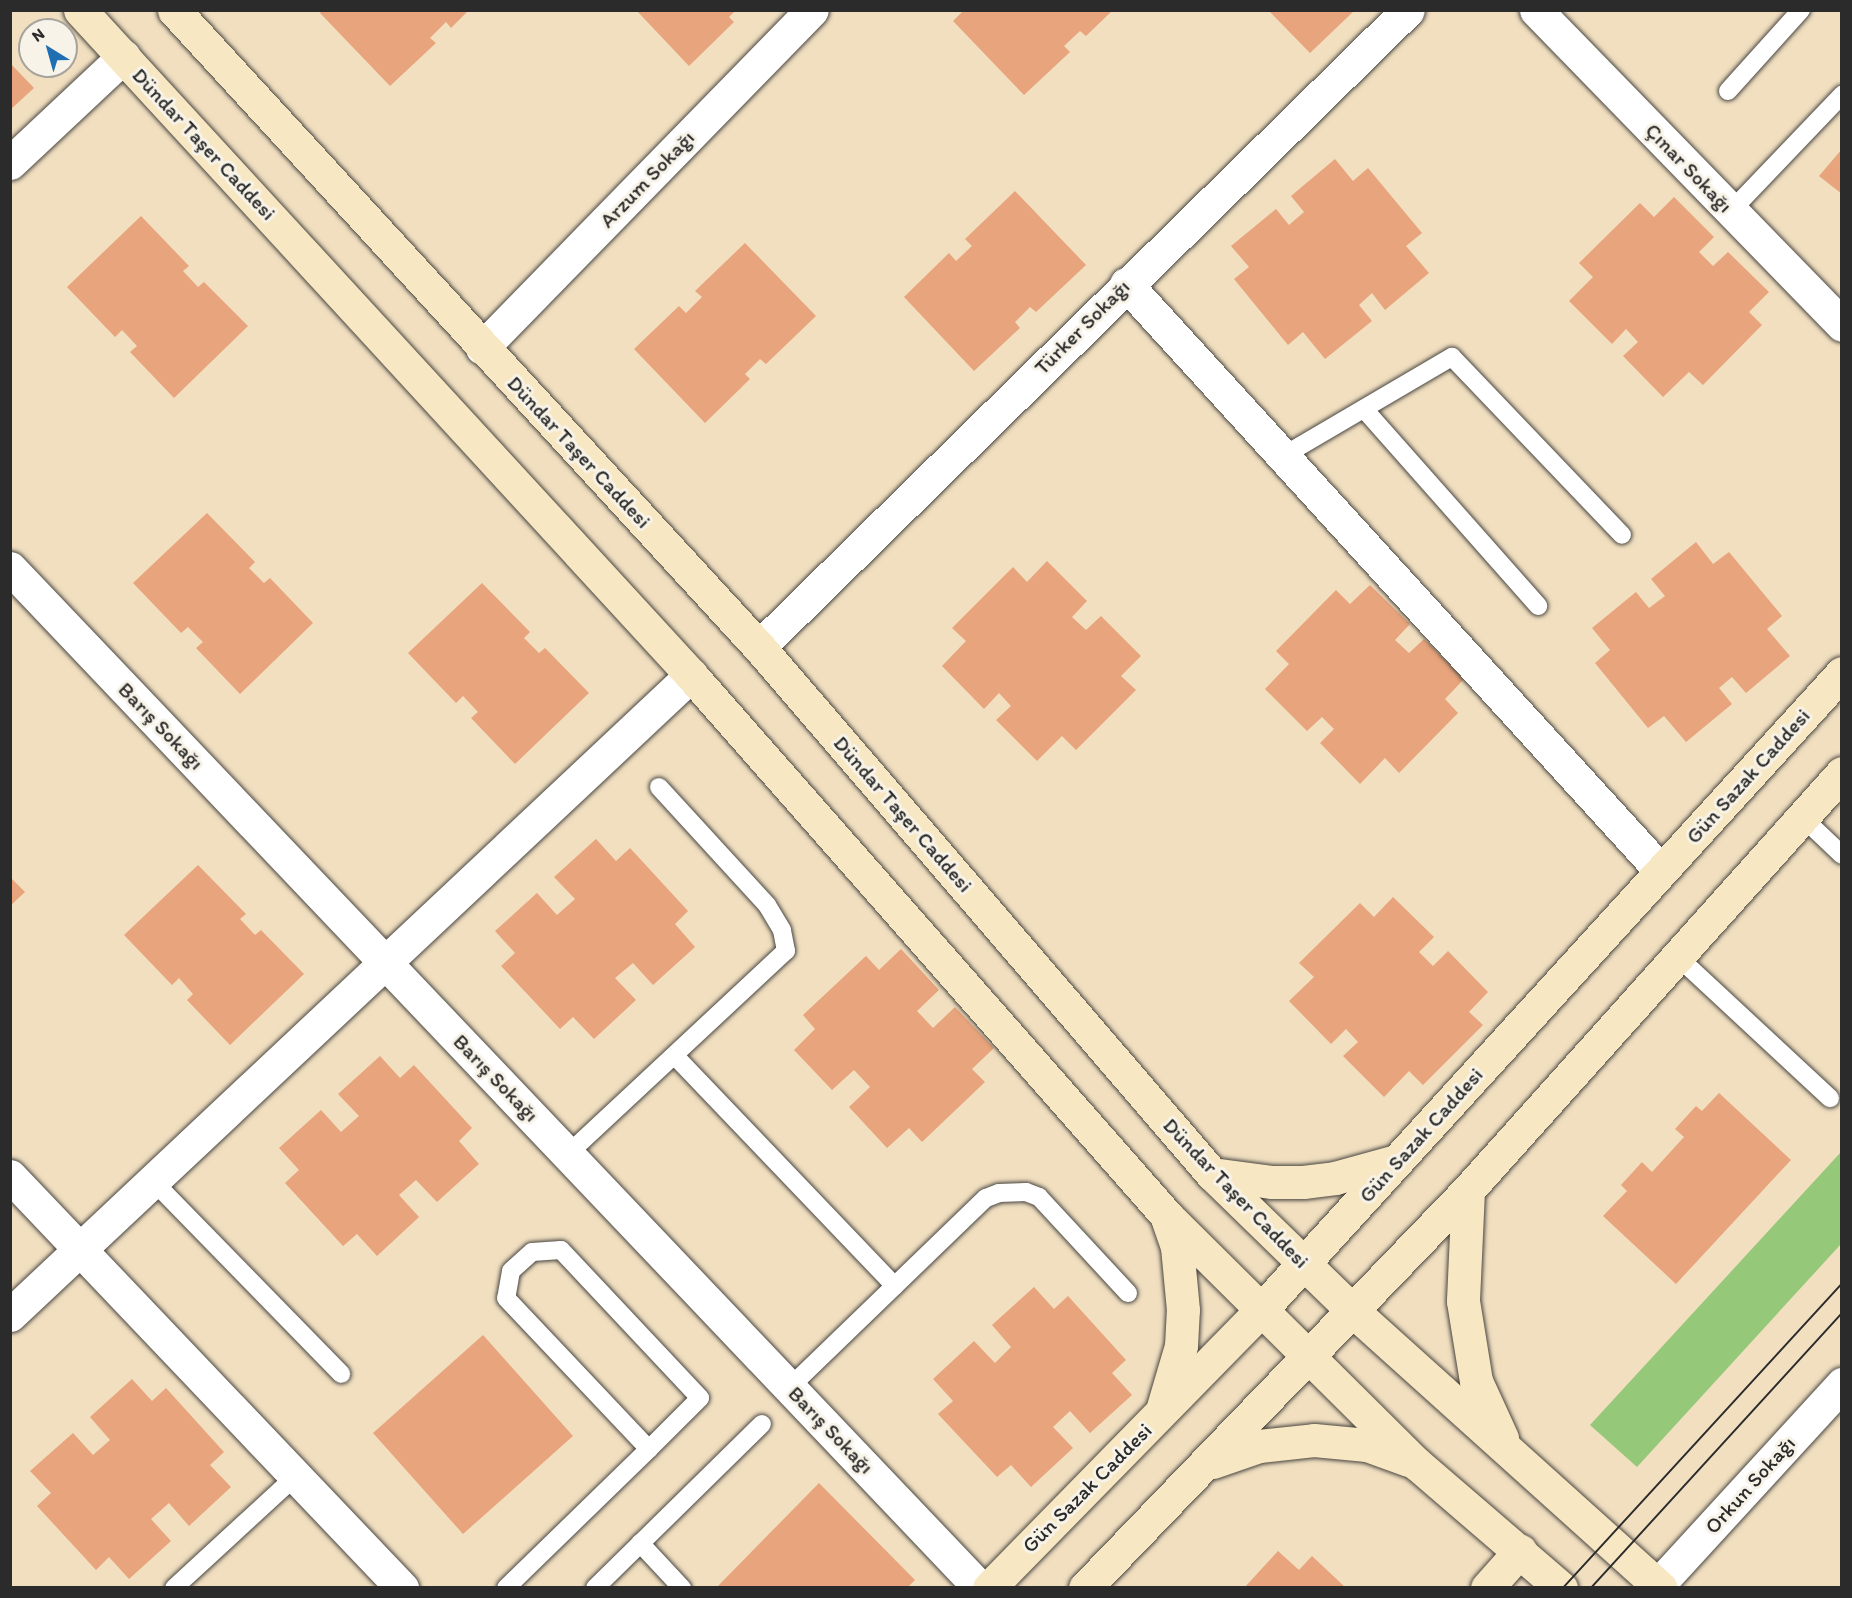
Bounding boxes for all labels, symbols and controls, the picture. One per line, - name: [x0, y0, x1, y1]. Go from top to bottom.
- north arrow: [18, 18, 78, 78]
- text: N: [28, 24, 48, 46]
- street label: Dündar Taşer Caddesi: [127, 63, 281, 225]
- street label: Çınar Sokağı: [1640, 118, 1738, 218]
- street label: Arzum Sokağı: [594, 125, 700, 233]
- street label: Türker Sokağı: [1029, 274, 1135, 380]
- street label: Dündar Taşer Caddesi: [502, 371, 656, 533]
- street label: Barış Sokağı: [113, 677, 209, 775]
- street label: Gün Sazak Caddesi: [1681, 703, 1815, 849]
- street label: Dündar Taşer Caddesi: [829, 731, 977, 897]
- street label: Barış Sokağı: [448, 1029, 544, 1127]
- street label: Gün Sazak Caddesi: [1354, 1062, 1488, 1208]
- street label: Dündar Taşer Caddesi: [1158, 1113, 1314, 1273]
- street label: Barış Sokağı: [783, 1381, 879, 1479]
- street label: Gün Sazak Caddesi: [1017, 1418, 1157, 1558]
- street label: Orkun Sokağı: [1700, 1431, 1800, 1539]

